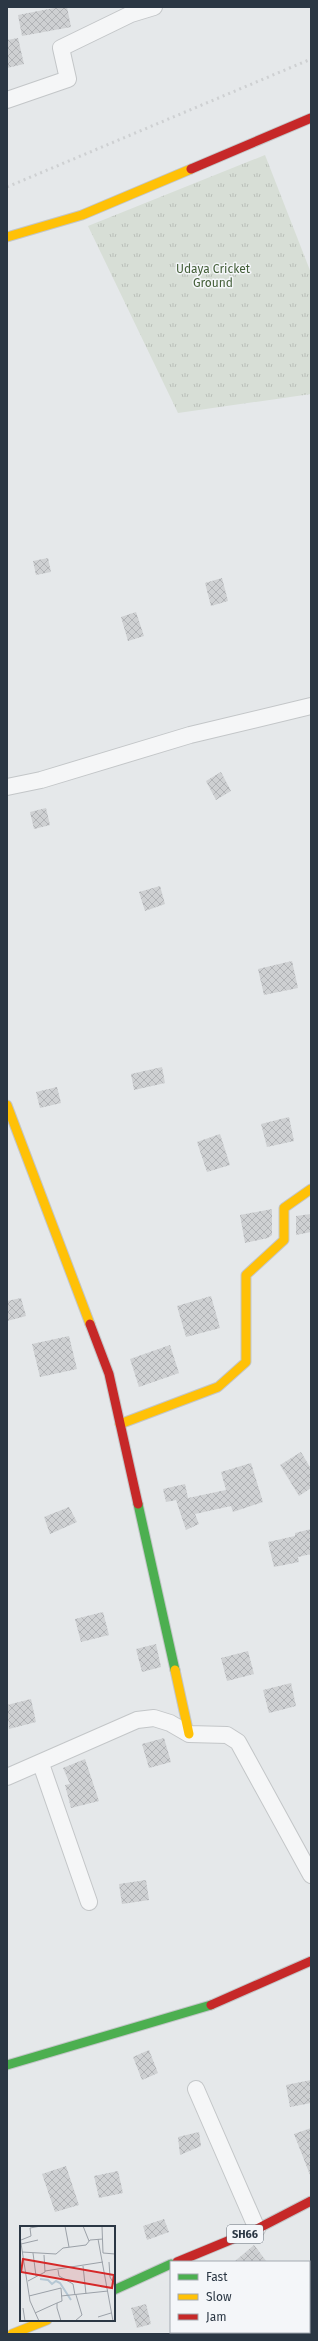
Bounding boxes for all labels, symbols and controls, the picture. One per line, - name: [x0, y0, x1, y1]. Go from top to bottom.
- park label: Udaya Cricket Ground: [176, 262, 251, 290]
- road number: SH66: [227, 2225, 263, 2243]
- inset map: [20, 2226, 115, 2321]
- legend: [170, 2261, 310, 2333]
- text: Fast: [206, 2270, 228, 2284]
- text: Slow: [206, 2290, 232, 2304]
- text: Jam: [206, 2310, 226, 2324]

